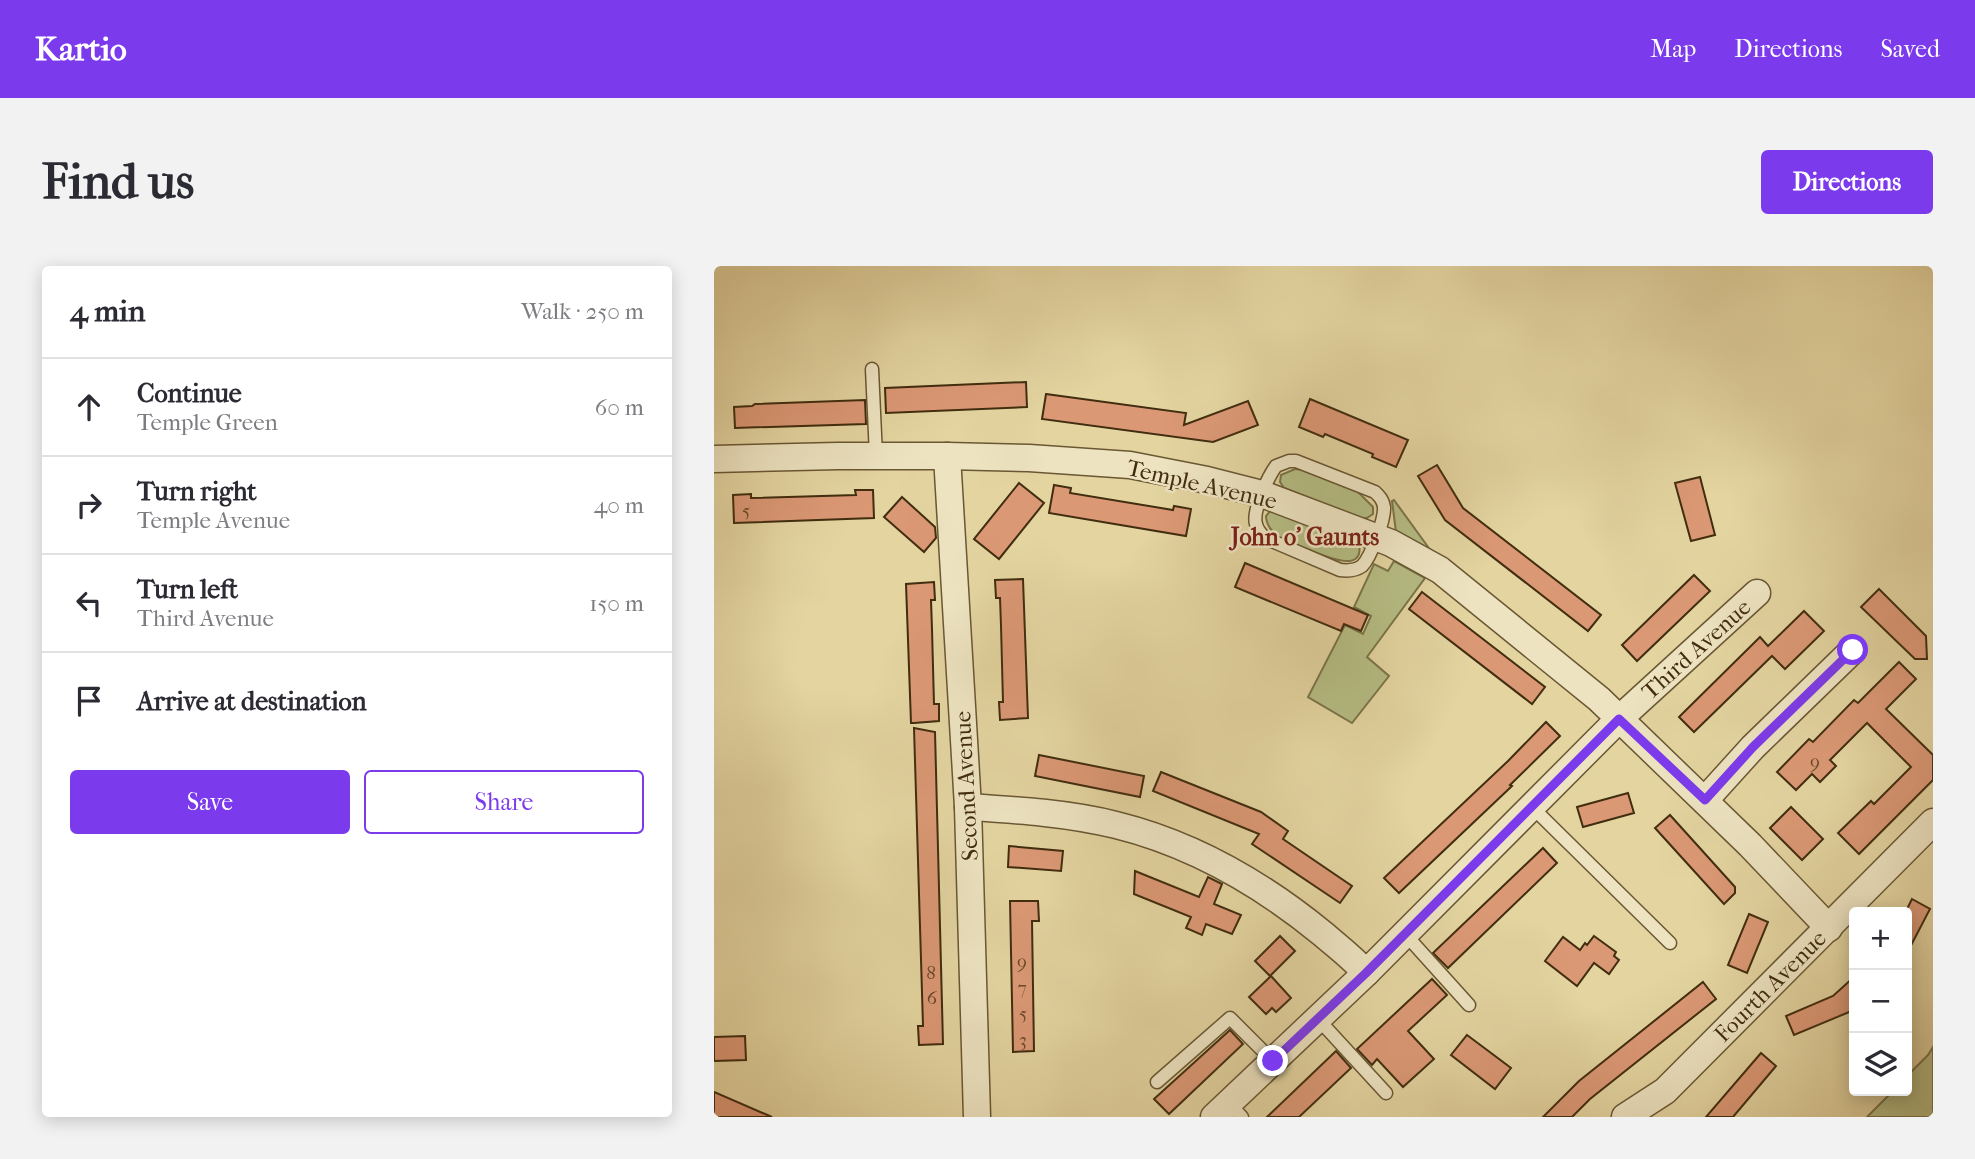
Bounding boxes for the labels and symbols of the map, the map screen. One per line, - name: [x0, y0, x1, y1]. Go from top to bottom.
- street label: Temple Avenue: [1124, 454, 1280, 515]
- house number: 5: [742, 500, 750, 522]
- district label: John o' Gaunts: [1229, 523, 1379, 551]
- street label: Third Avenue: [1636, 594, 1756, 705]
- route start: [1837, 634, 1868, 665]
- street label: Second Avenue: [949, 710, 984, 862]
- house number: 9: [1810, 751, 1820, 773]
- street label: Fourth Avenue: [1709, 925, 1832, 1048]
- house number: 9: [1017, 951, 1027, 973]
- house number: 8: [926, 962, 936, 984]
- house number: 7: [1017, 977, 1027, 999]
- house number: 6: [927, 987, 938, 1009]
- house number: 5: [1019, 1003, 1027, 1025]
- house number: 3: [1019, 1029, 1027, 1051]
- route end: [1257, 1045, 1288, 1076]

